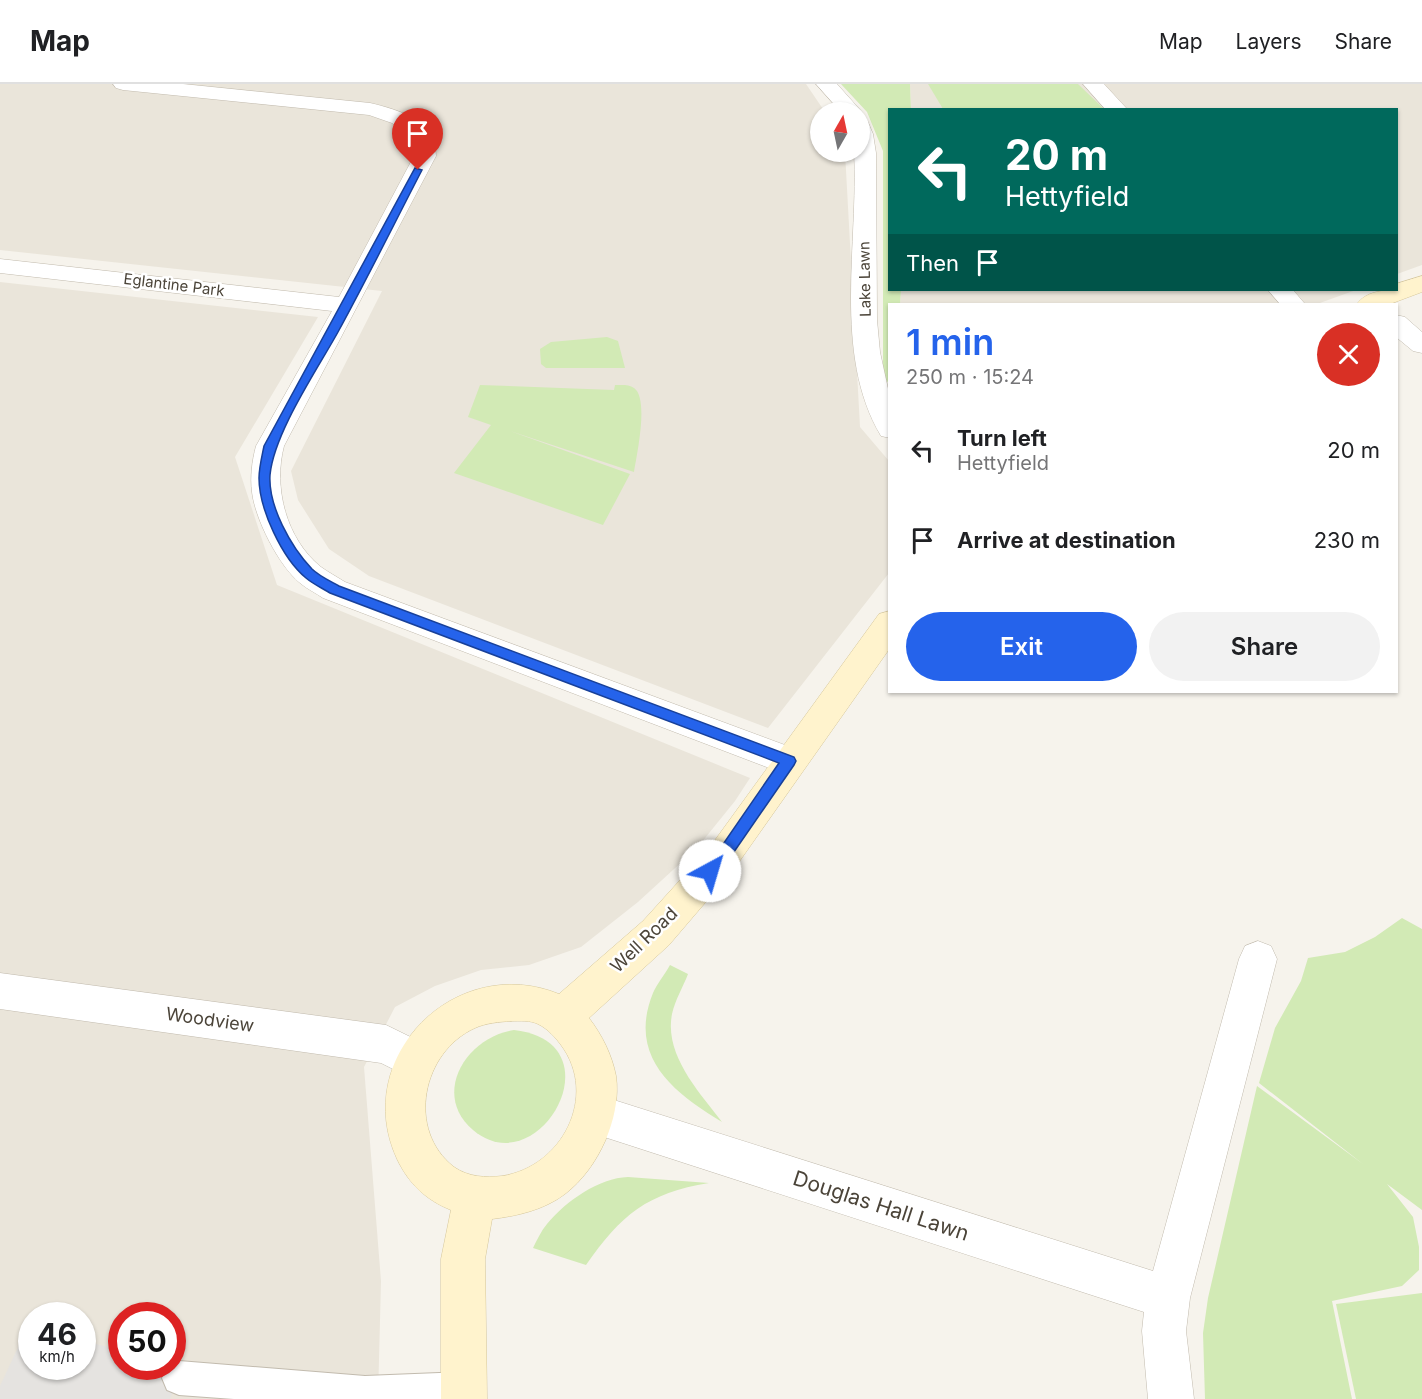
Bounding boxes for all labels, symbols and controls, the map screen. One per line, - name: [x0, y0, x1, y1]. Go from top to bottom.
- text: Map: [30, 24, 90, 58]
- text: Map: [1159, 29, 1203, 54]
- text: Layers: [1236, 29, 1302, 54]
- text: Share: [1335, 29, 1392, 54]
- north arrow: [810, 102, 870, 162]
- map controls: [810, 102, 870, 162]
- pin: [392, 108, 443, 170]
- icon: arrive: [401, 117, 434, 150]
- text: 20 m: [1005, 129, 1108, 180]
- icon: left: [906, 132, 984, 210]
- text: Hettyfield: [1005, 180, 1129, 213]
- street label: Lake Lawn: [854, 241, 875, 317]
- icon: arrive: [971, 246, 1004, 279]
- text: Then: [906, 250, 959, 276]
- street label: Eglantine Park: [122, 269, 226, 300]
- text: 1 min: [906, 320, 994, 364]
- button: close: [1317, 323, 1380, 386]
- text: 250 m · 15:24: [906, 365, 1034, 389]
- text: Turn left: [957, 425, 1047, 451]
- icon: left: [906, 434, 939, 467]
- text: 20 m: [1327, 437, 1380, 463]
- text: Hettyfield: [957, 451, 1049, 475]
- icon: arrive: [906, 524, 939, 557]
- text: Arrive at destination: [957, 527, 1176, 553]
- text: 230 m: [1314, 527, 1380, 553]
- button: Exit: [906, 612, 1137, 681]
- button: Share: [1149, 612, 1380, 681]
- position arrow: [678, 839, 742, 903]
- street label: Well Road: [606, 903, 681, 977]
- street label: Woodview: [165, 1003, 256, 1036]
- street label: Douglas Hall Lawn: [790, 1165, 972, 1246]
- speed limit sign: 50: [108, 1302, 186, 1380]
- text: 46: [37, 1316, 77, 1352]
- text: km/h: [39, 1347, 75, 1366]

